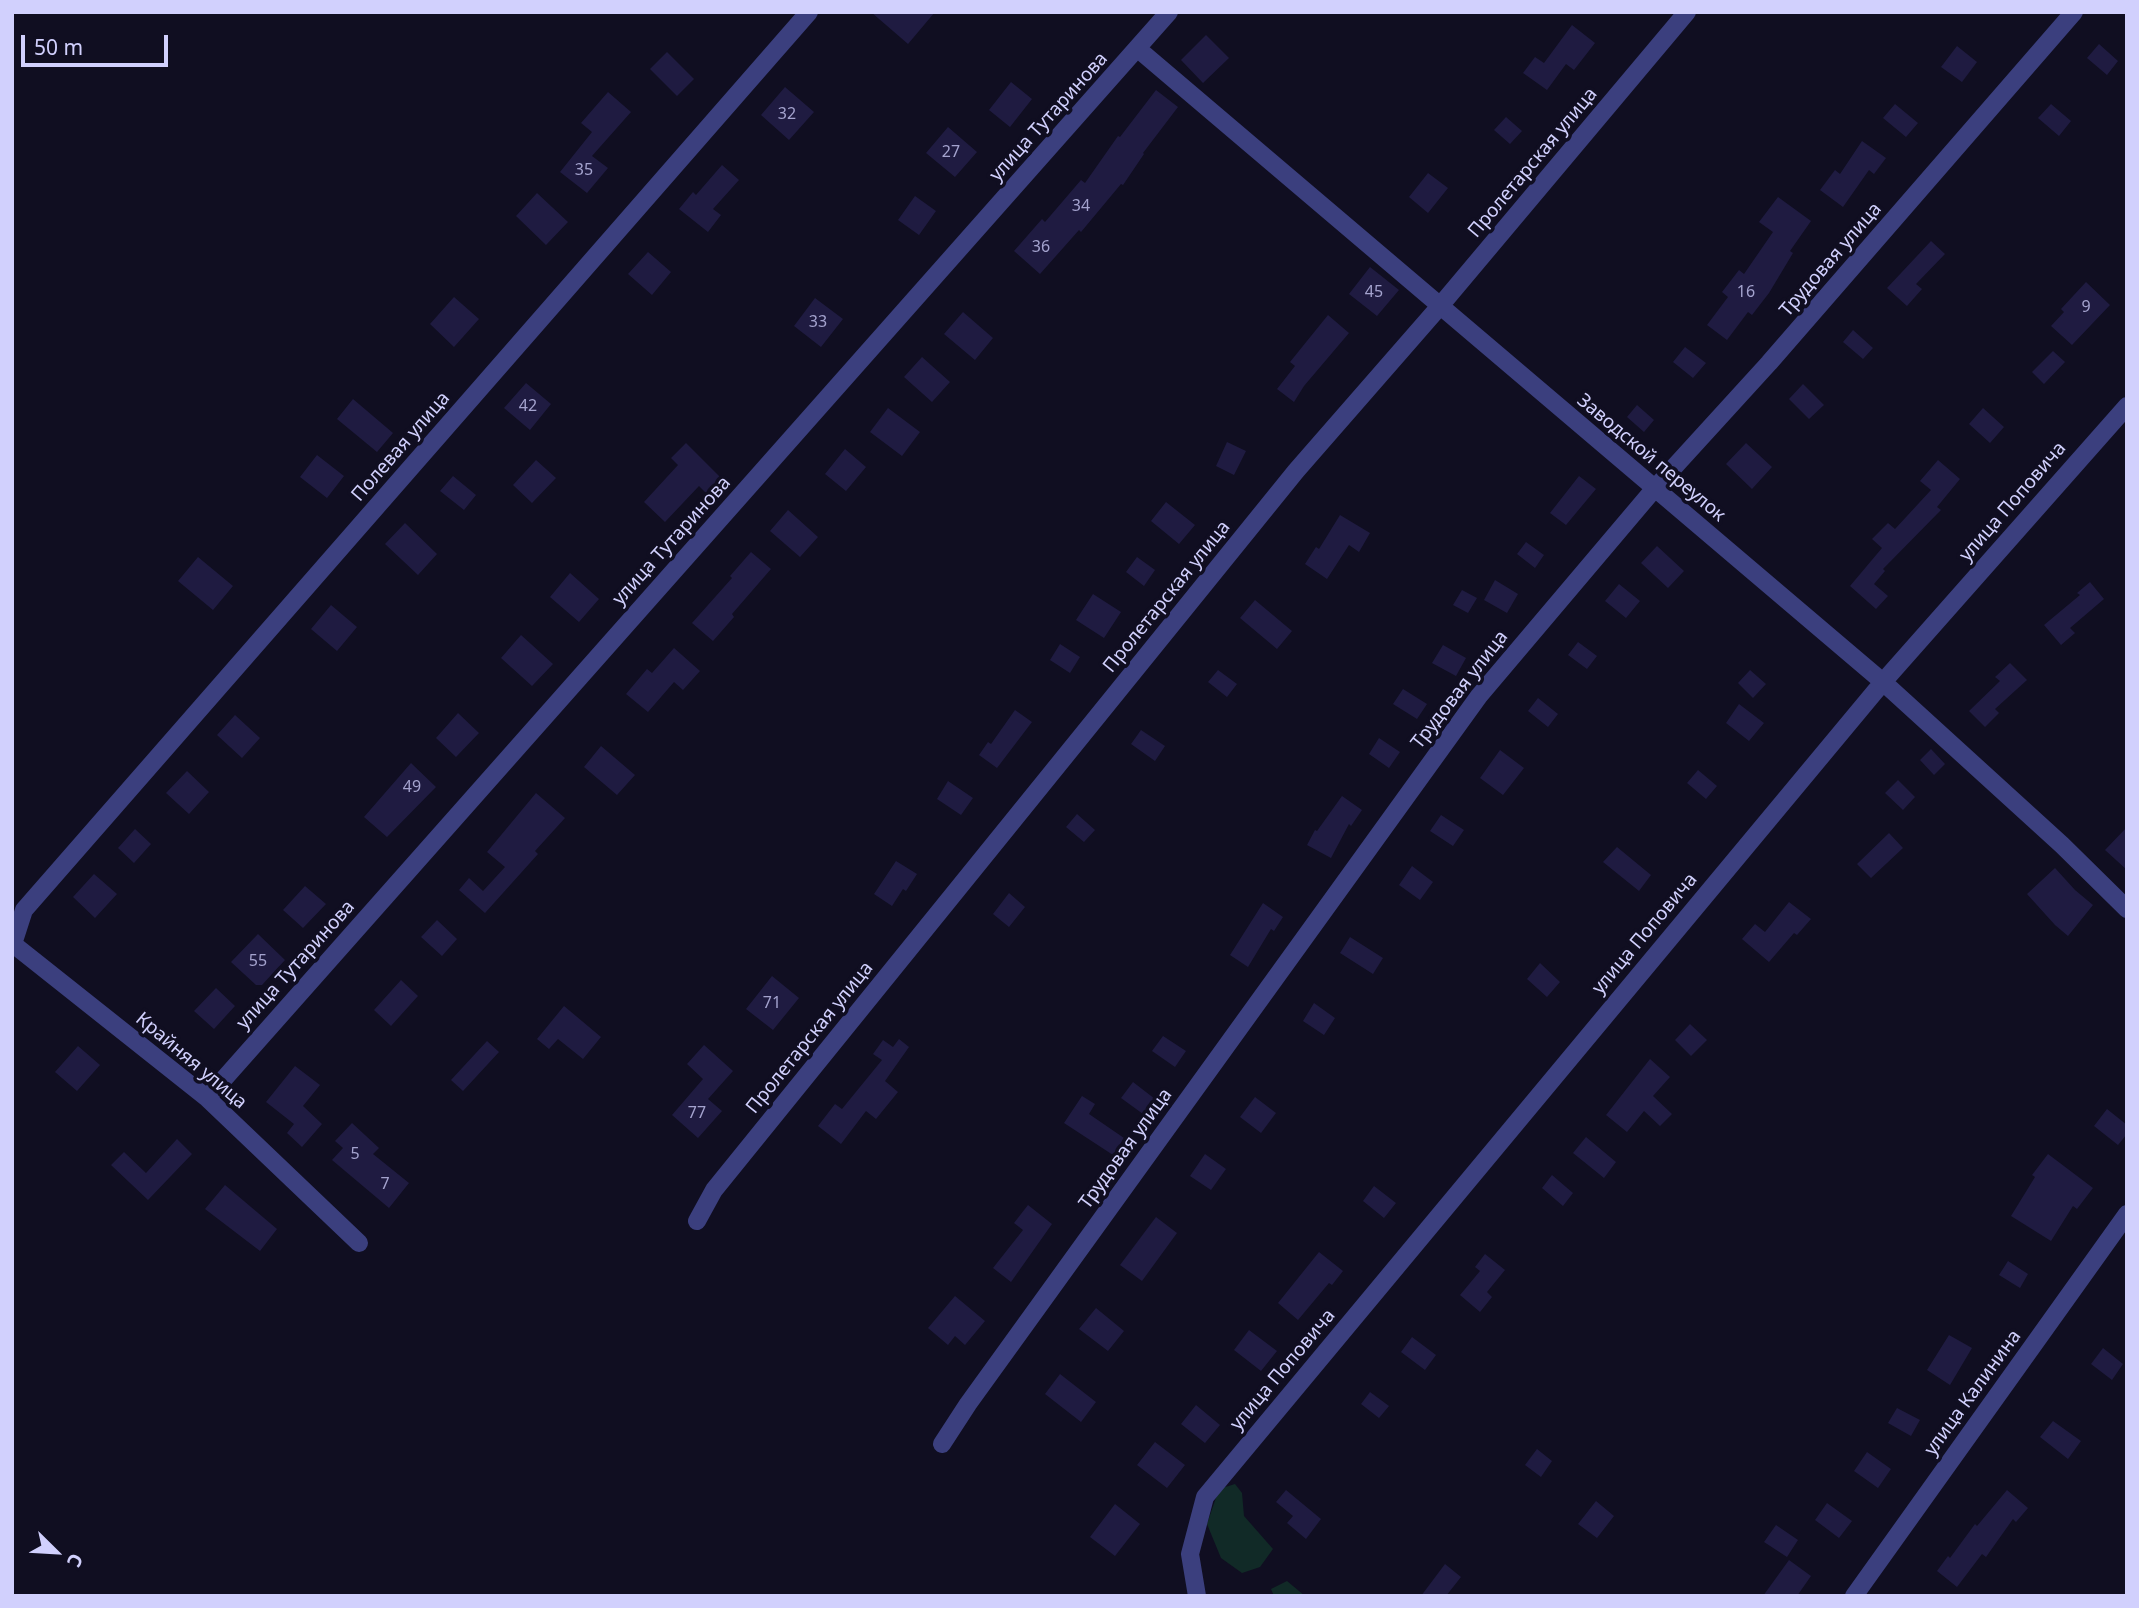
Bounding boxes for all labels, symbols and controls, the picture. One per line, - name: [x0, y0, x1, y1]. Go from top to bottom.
- scale bar: [24, 21, 172, 65]
- text: 50 m: [34, 33, 83, 61]
- street label: улица Тутаринова: [985, 48, 1113, 186]
- street label: Пролетарская улица: [1464, 83, 1602, 243]
- house number: 32: [778, 104, 796, 124]
- house number: 27: [942, 142, 960, 162]
- house number: 35: [575, 160, 593, 180]
- house number: 34: [1072, 196, 1090, 216]
- street label: Трудовая улица: [1775, 198, 1887, 322]
- house number: 36: [1032, 237, 1050, 257]
- house number: 45: [1365, 282, 1383, 302]
- house number: 16: [1737, 282, 1755, 302]
- house number: 9: [2081, 297, 2091, 317]
- house number: 33: [809, 312, 827, 332]
- street label: Полевая улица: [347, 387, 455, 507]
- street label: Заводской переулок: [1572, 389, 1730, 527]
- house number: 42: [519, 396, 537, 416]
- street label: улица Поповича: [1955, 438, 2071, 566]
- street label: улица Тутаринова: [608, 472, 736, 610]
- street label: Пролетарская улица: [1099, 517, 1235, 677]
- street label: Трудовая улица: [1407, 626, 1513, 754]
- house number: 49: [403, 777, 421, 797]
- street label: улица Поповича: [1588, 869, 1702, 999]
- street label: улица Тутаринова: [232, 896, 360, 1034]
- house number: 55: [249, 951, 267, 971]
- street label: Пролетарская улица: [742, 958, 878, 1118]
- house number: 71: [763, 993, 781, 1013]
- street label: Крайняя улица: [131, 1008, 251, 1114]
- street label: Трудовая улица: [1075, 1084, 1177, 1214]
- house number: 77: [688, 1103, 706, 1123]
- house number: 5: [350, 1144, 360, 1164]
- house number: 7: [380, 1174, 390, 1194]
- street label: улица Поповича: [1226, 1305, 1340, 1435]
- street label: улица Калинина: [1920, 1326, 2026, 1460]
- north arrow: [21, 1517, 91, 1587]
- text: С: [61, 1550, 90, 1571]

